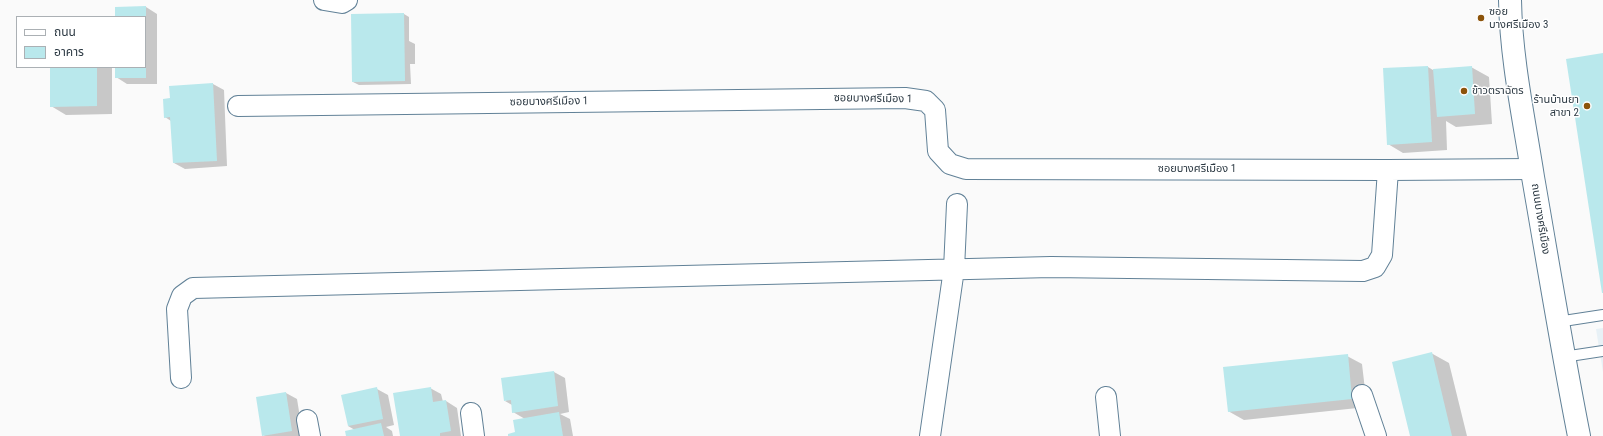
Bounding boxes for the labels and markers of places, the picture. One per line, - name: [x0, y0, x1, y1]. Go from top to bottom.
- place label: ซอย บางศรีเมือง 3: [1489, 5, 1548, 31]
- marker: ซอย บางศรีเมือง 3: [1476, 13, 1486, 23]
- place label: ข้าวตราฉัตร: [1472, 84, 1524, 98]
- marker: ข้าวตราฉัตร: [1459, 86, 1469, 96]
- place label: ร้านบ้านยา สาขา 2: [1534, 93, 1579, 119]
- marker: ร้านบ้านยา สาขา 2: [1582, 101, 1592, 111]

